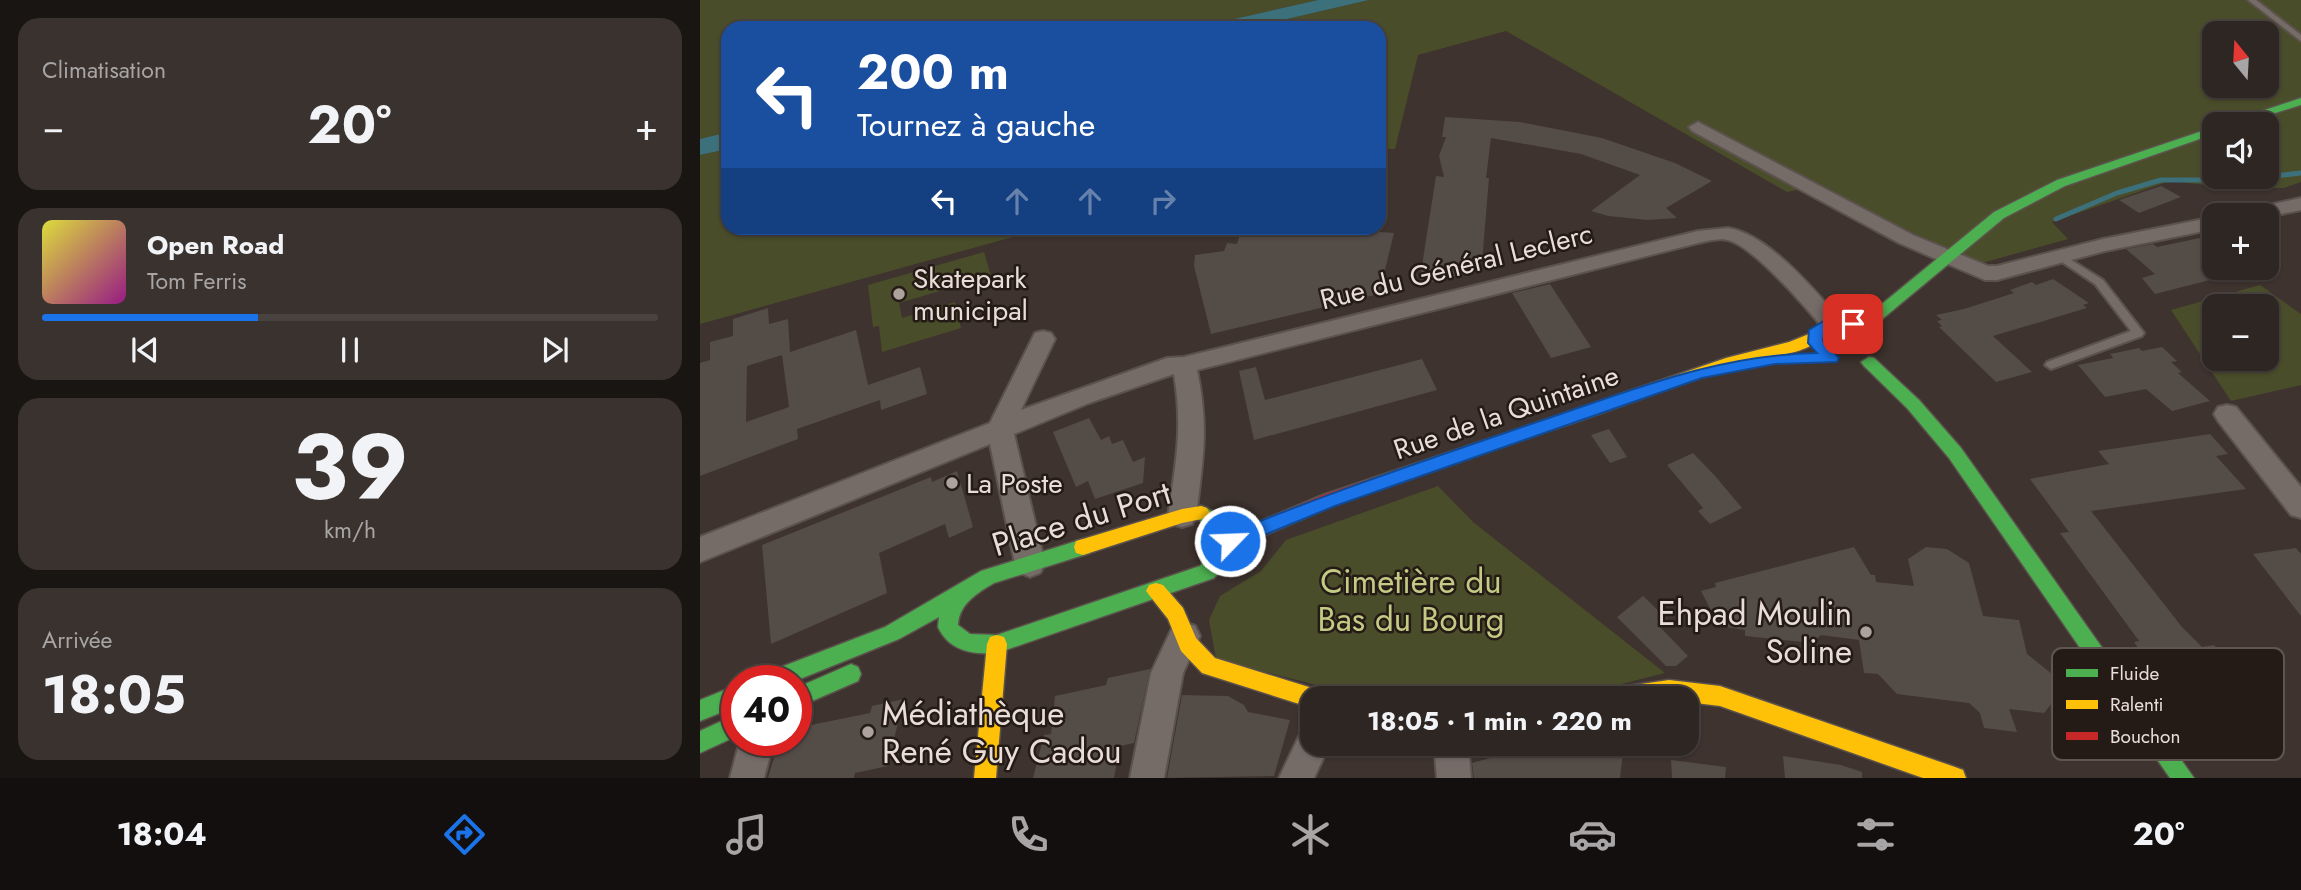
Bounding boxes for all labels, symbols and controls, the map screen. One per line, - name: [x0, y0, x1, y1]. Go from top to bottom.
- north arrow: [2202, 21, 2278, 98]
- map controls: [2202, 21, 2279, 371]
- text: 200 m: [857, 37, 1009, 107]
- icon: left: [742, 49, 833, 140]
- text: Climatisation: [42, 53, 166, 87]
- text: 20°: [308, 87, 392, 163]
- text: −: [42, 99, 64, 154]
- text: +: [635, 99, 658, 154]
- text: Tournez à gauche: [857, 102, 1095, 148]
- button: sound: [2202, 112, 2279, 189]
- icon: left: [925, 182, 963, 220]
- icon: ahead: [998, 182, 1036, 220]
- icon: ahead: [1071, 182, 1109, 220]
- icon: right: [1144, 182, 1182, 220]
- button: +: [2202, 203, 2279, 280]
- street label: Rue du Général Leclerc: [1316, 213, 1597, 320]
- text: Open Road: [147, 226, 284, 264]
- place label: Skatepark municipal: [913, 258, 1028, 331]
- text: Tom Ferris: [147, 264, 246, 298]
- marker: Skatepark municipal: [891, 286, 907, 302]
- pin: [1823, 294, 1883, 354]
- button: −: [2202, 294, 2279, 371]
- icon: arrive: [1834, 305, 1872, 343]
- icon: previous: [126, 331, 164, 369]
- icon: pause: [331, 331, 369, 369]
- icon: next: [536, 331, 574, 369]
- street label: Rue de la Quintaine: [1388, 355, 1624, 470]
- text: 39: [291, 402, 409, 533]
- place label: La Poste: [966, 463, 1063, 504]
- street label: Place du Port: [986, 469, 1176, 568]
- marker: La Poste: [944, 475, 960, 491]
- position arrow: [1193, 504, 1267, 578]
- text: km/h: [324, 513, 376, 547]
- park label: Cimetière du Bas du Bourg: [1318, 558, 1504, 643]
- place label: Ehpad Moulin Soline: [1658, 590, 1852, 675]
- text: Arrivée: [42, 623, 112, 657]
- marker: Ehpad Moulin Soline: [1858, 624, 1874, 640]
- legend: [2052, 648, 2284, 760]
- text: 18:05: [42, 657, 186, 733]
- text: Fluide: [2110, 660, 2160, 687]
- speed limit sign: 40: [721, 665, 812, 756]
- place label: Médiathèque René Guy Cadou: [882, 690, 1122, 775]
- text: Ralenti: [2110, 691, 2163, 718]
- text: 18:05 · 1 min · 220 m: [1367, 702, 1632, 740]
- text: Bouchon: [2110, 723, 2180, 750]
- marker: Médiathèque René Guy Cadou: [860, 724, 876, 740]
- icon: directions: [440, 810, 489, 859]
- icon: music: [722, 810, 771, 859]
- icon: phone: [1004, 810, 1053, 859]
- icon: climate: [1286, 810, 1335, 859]
- icon: car: [1568, 810, 1617, 859]
- icon: filters: [1851, 810, 1900, 859]
- text: 18:04: [117, 811, 207, 857]
- text: 20°: [2133, 811, 2184, 857]

